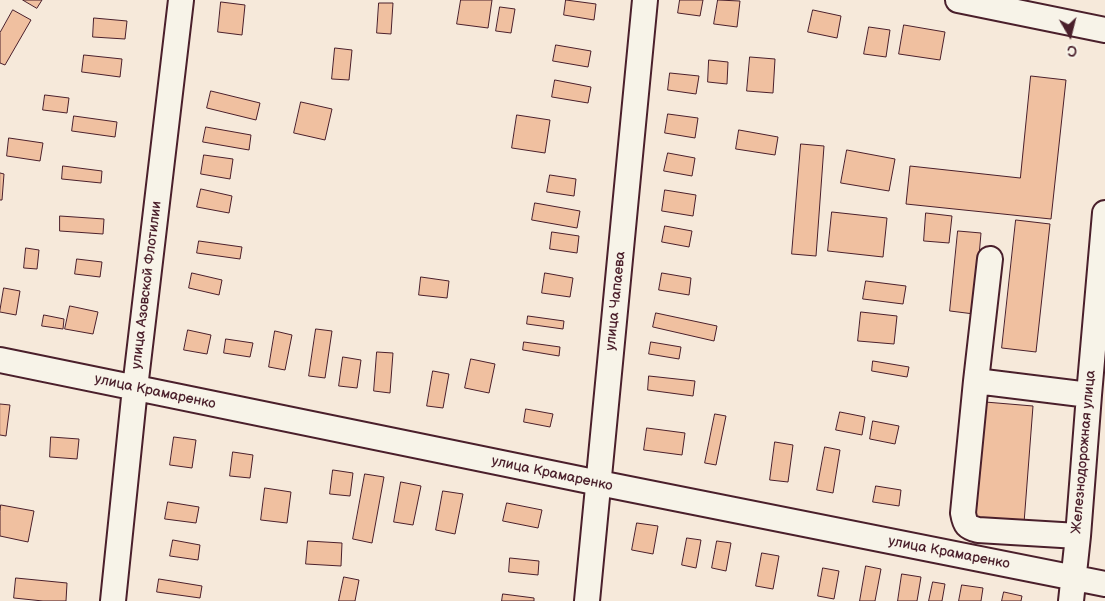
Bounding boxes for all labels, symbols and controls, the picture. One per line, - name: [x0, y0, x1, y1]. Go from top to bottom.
- north arrow: [1045, 10, 1095, 60]
- text: С: [1066, 41, 1078, 59]
- street label: улица Азовской Флотилии: [128, 200, 166, 370]
- street label: улица Чапаева: [602, 250, 630, 352]
- street label: Железнодорожная улица: [1068, 369, 1100, 535]
- street label: улица Крамаренко: [93, 371, 217, 413]
- street label: улица Крамаренко: [490, 453, 614, 495]
- street label: улица Крамаренко: [887, 533, 1011, 573]

